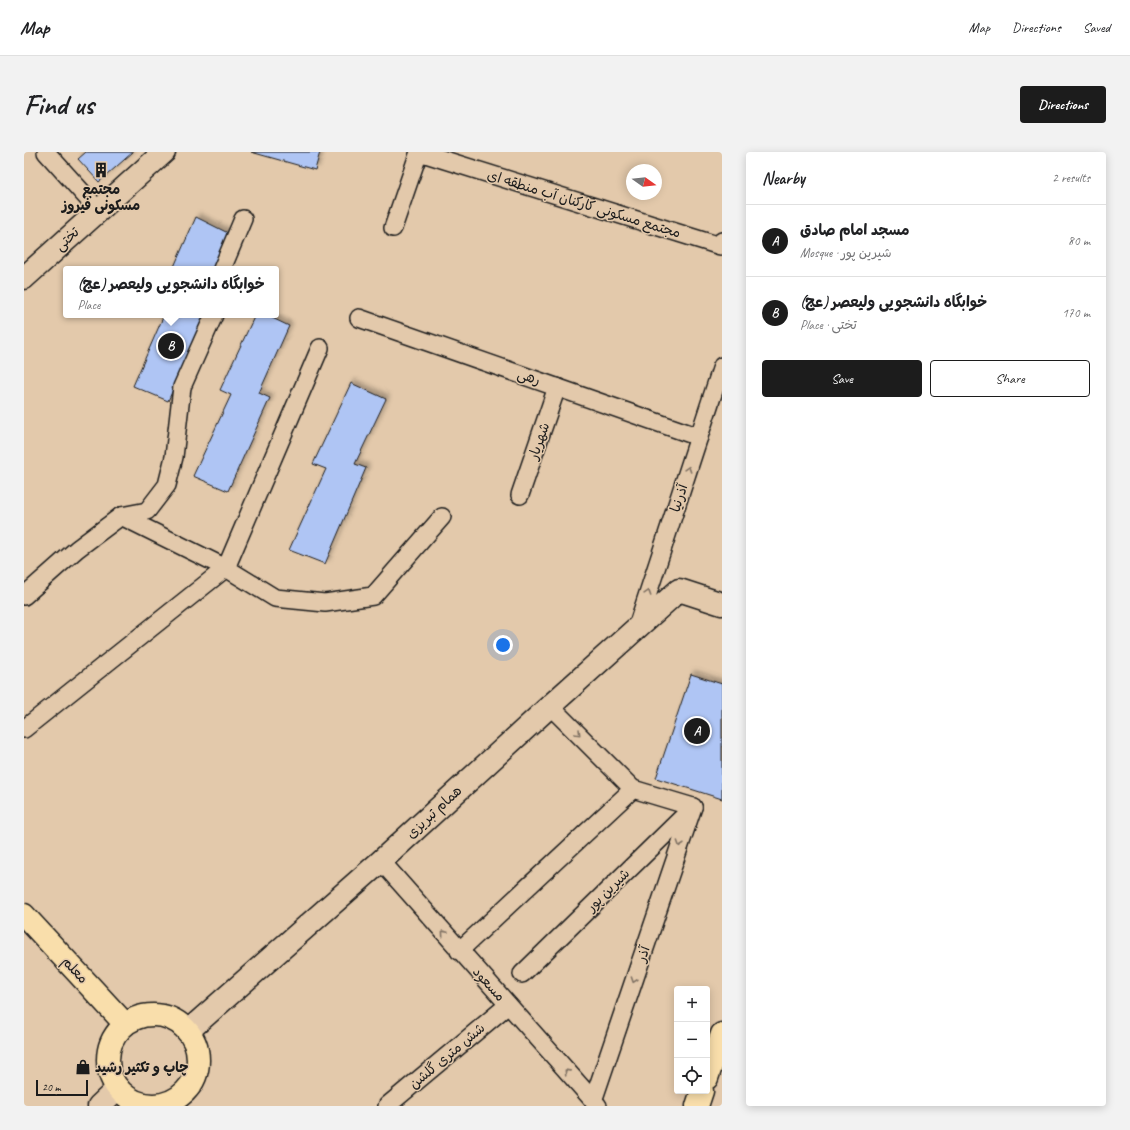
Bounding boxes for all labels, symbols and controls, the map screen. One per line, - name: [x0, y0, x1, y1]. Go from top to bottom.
- text: Map: [20, 16, 50, 40]
- text: Map: [969, 19, 990, 36]
- text: Directions: [1012, 19, 1061, 36]
- text: Saved: [1083, 19, 1110, 36]
- button: Directions: [1020, 86, 1106, 123]
- text: Find us: [24, 87, 94, 122]
- building icon: مجتمع مسکونی فیروز: [92, 161, 110, 179]
- north arrow: [626, 164, 662, 200]
- street label: مجتمع مسکونی کارکنان آب منطقه ای: [485, 166, 683, 243]
- text: Nearby: [762, 168, 805, 189]
- text: 2 results: [1052, 170, 1090, 186]
- place label: مجتمع مسکونی فیروز: [60, 181, 140, 215]
- text: مسجد امام صادق: [800, 221, 909, 240]
- street label: تختی: [51, 223, 83, 254]
- text: A: [772, 233, 778, 249]
- text: 80 m: [1068, 233, 1090, 249]
- text: Mosque · شیرین پور: [800, 245, 891, 261]
- popup: [63, 266, 279, 318]
- text: خوابگاه دانشجویی ولیعصر (عج): [77, 275, 265, 294]
- text: خوابگاه دانشجویی ولیعصر (عج): [800, 293, 987, 312]
- text: Place: [77, 297, 100, 313]
- text: B: [772, 305, 778, 321]
- text: 170 m: [1062, 305, 1090, 321]
- text: Place · تختی: [800, 317, 857, 333]
- pin: B: [158, 331, 184, 361]
- button: Save: [762, 360, 922, 397]
- button: Share: [930, 360, 1090, 397]
- street label: رهی: [515, 365, 543, 389]
- street label: شهریار: [524, 420, 553, 463]
- one-way arrow: [683, 466, 692, 473]
- street label: آذرنیا: [667, 481, 692, 514]
- one-way arrow: [643, 590, 652, 597]
- your location: [493, 635, 513, 655]
- pin: A: [684, 716, 710, 746]
- one-way arrow: [573, 728, 581, 736]
- street label: همام تبریزی: [403, 782, 467, 844]
- one-way arrow: [676, 840, 685, 847]
- street label: شیرین پور: [582, 865, 634, 917]
- one-way arrow: [441, 930, 448, 938]
- street label: آذر: [632, 943, 654, 965]
- street label: معلم: [57, 953, 92, 988]
- street label: مسعود: [468, 963, 509, 1005]
- one-way arrow: [630, 976, 639, 983]
- map controls: [674, 986, 710, 1094]
- button: +: [674, 986, 710, 1022]
- street label: شش متری گلشن: [406, 1019, 488, 1093]
- button: −: [674, 1022, 710, 1058]
- shop icon: چاپ و تکثیر رشید: [74, 1058, 92, 1076]
- button: locate: [674, 1058, 710, 1094]
- place label: چاپ و تکثیر رشید: [95, 1059, 188, 1076]
- one-way arrow: [565, 1069, 572, 1077]
- scale bar: [36, 1078, 88, 1097]
- text: 20 m: [42, 1080, 61, 1094]

